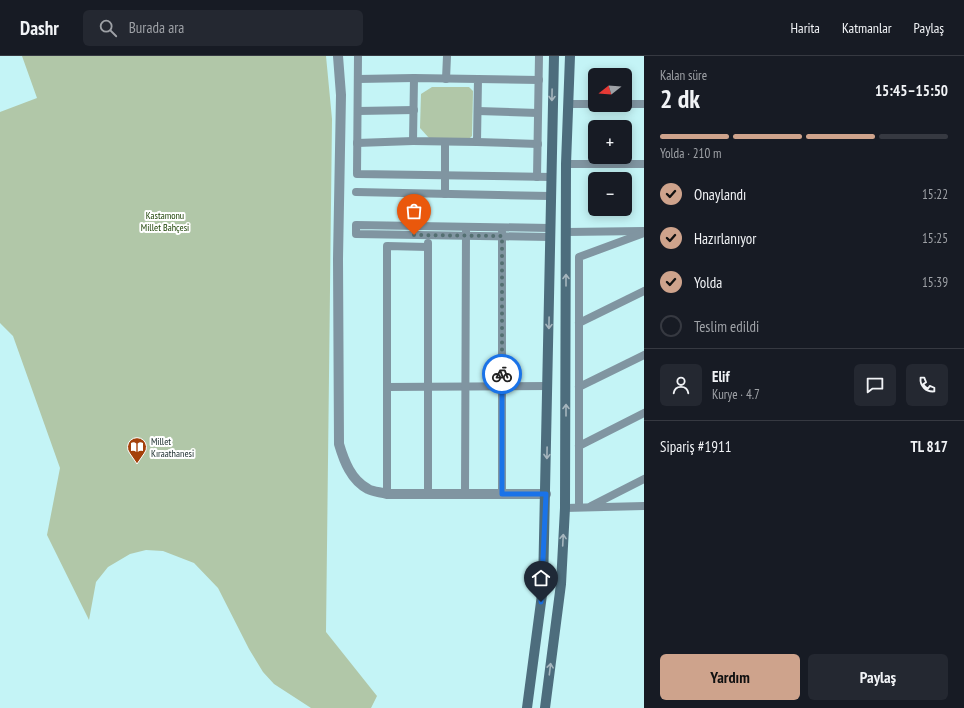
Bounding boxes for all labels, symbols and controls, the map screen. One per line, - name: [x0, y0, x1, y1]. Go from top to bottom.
- search box: [83, 10, 363, 46]
- text: Dashr: [20, 16, 59, 40]
- icon: search: [97, 17, 119, 39]
- text: Burada ara: [129, 18, 184, 37]
- text: Harita: [791, 19, 820, 37]
- text: Katmanlar: [842, 19, 892, 37]
- text: Paylaş: [914, 19, 944, 37]
- text: Kalan süre: [660, 67, 707, 84]
- north arrow: [588, 68, 632, 112]
- map controls: [588, 68, 632, 216]
- text: 15:45–15:50: [875, 81, 948, 100]
- text: 2 dk: [660, 82, 700, 115]
- one-way arrow: [548, 88, 556, 101]
- button: +: [588, 120, 632, 164]
- text: Yolda · 210 m: [660, 145, 722, 162]
- button: −: [588, 172, 632, 216]
- icon: check: [660, 183, 682, 205]
- text: Onaylandı: [694, 185, 746, 204]
- text: 15:22: [922, 186, 948, 203]
- pin: [397, 194, 431, 235]
- icon: bag: [403, 200, 425, 222]
- park label: Kastamonu Millet Bahçesi: [141, 209, 189, 234]
- icon: check: [660, 227, 682, 249]
- text: Hazırlanıyor: [694, 229, 756, 248]
- text: 15:25: [922, 230, 948, 247]
- icon: check: [660, 271, 682, 293]
- text: Yolda: [694, 273, 722, 292]
- one-way arrow: [563, 274, 570, 287]
- text: 15:39: [922, 274, 948, 291]
- one-way arrow: [545, 316, 552, 329]
- text: Teslim edildi: [694, 317, 759, 336]
- courier: [482, 354, 522, 394]
- icon: bike: [491, 363, 513, 385]
- button: person: [660, 364, 702, 406]
- button: chat: [854, 364, 896, 406]
- button: phone: [906, 364, 948, 406]
- text: Elif: [712, 367, 729, 386]
- text: Kurye · 4.7: [712, 386, 760, 403]
- one-way arrow: [562, 404, 570, 417]
- place label: Millet Kıraathanesi: [151, 435, 194, 460]
- library icon: Millet Kıraathanesi: [126, 436, 148, 464]
- text: Sipariş #1911: [660, 437, 732, 456]
- text: TL 817: [911, 437, 948, 456]
- one-way arrow: [543, 446, 551, 459]
- one-way arrow: [560, 534, 567, 547]
- pin: [524, 561, 558, 602]
- icon: home: [530, 567, 552, 589]
- button: Yardım: [660, 654, 800, 700]
- button: Paylaş: [808, 654, 948, 700]
- one-way arrow: [546, 663, 554, 676]

